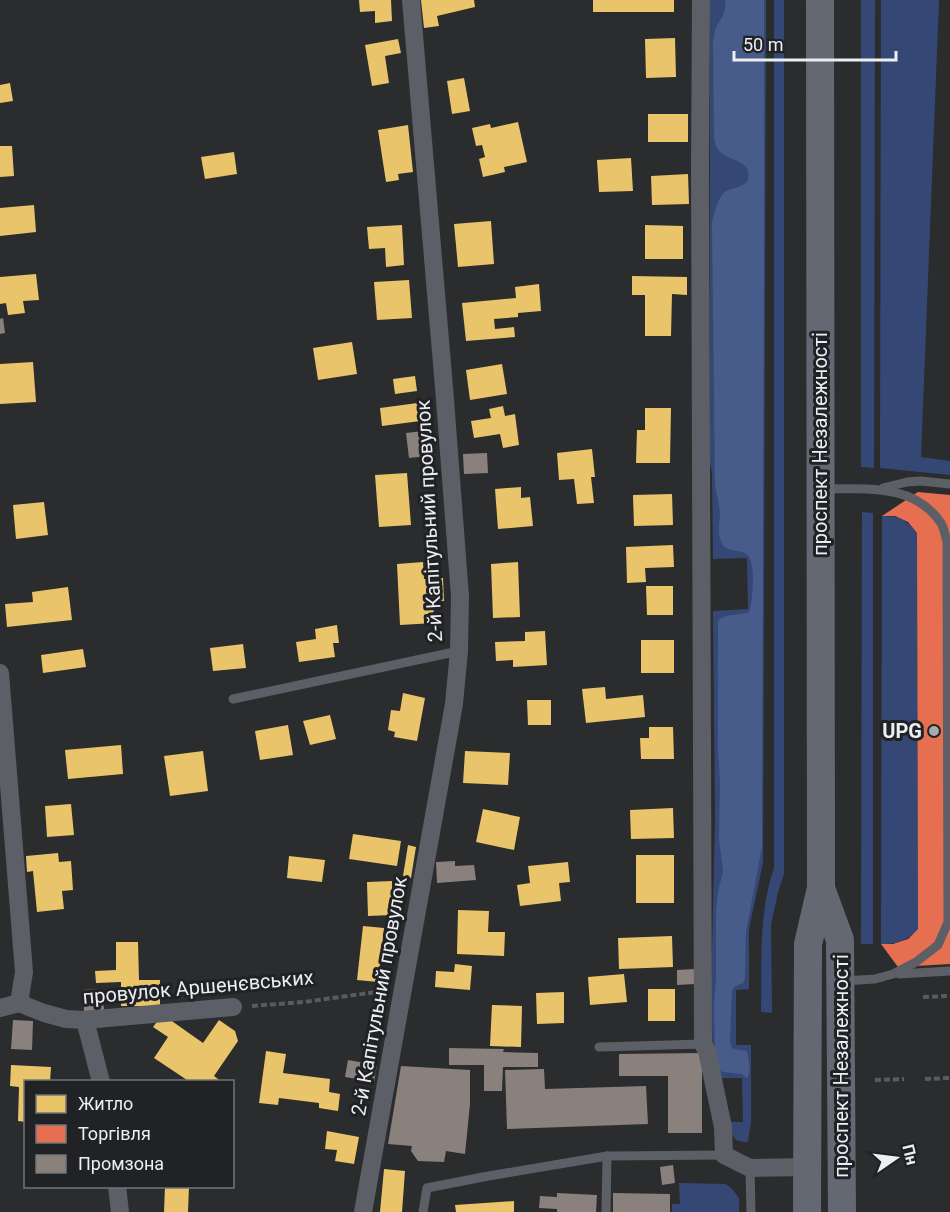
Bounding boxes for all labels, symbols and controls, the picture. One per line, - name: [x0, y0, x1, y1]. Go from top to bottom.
- scale bar: [734, 24, 896, 62]
- text: 50 m: [743, 34, 783, 55]
- street label: проспект Незалежності: [808, 332, 832, 556]
- street label: 2-й Капітульний провулок: [411, 399, 447, 643]
- place label: UPG: [882, 719, 922, 743]
- marker: UPG: [927, 724, 941, 738]
- street label: 2-й Капітульний провулок: [346, 874, 412, 1118]
- street label: проспект Незалежності: [829, 954, 853, 1178]
- street label: провулок Аршенєвських: [82, 965, 315, 1009]
- legend: [24, 1080, 234, 1188]
- text: Житло: [78, 1093, 133, 1114]
- text: Торгівля: [78, 1123, 151, 1144]
- north arrow: [866, 1128, 926, 1188]
- text: Пн: [898, 1142, 922, 1167]
- text: Промзона: [78, 1153, 164, 1174]

